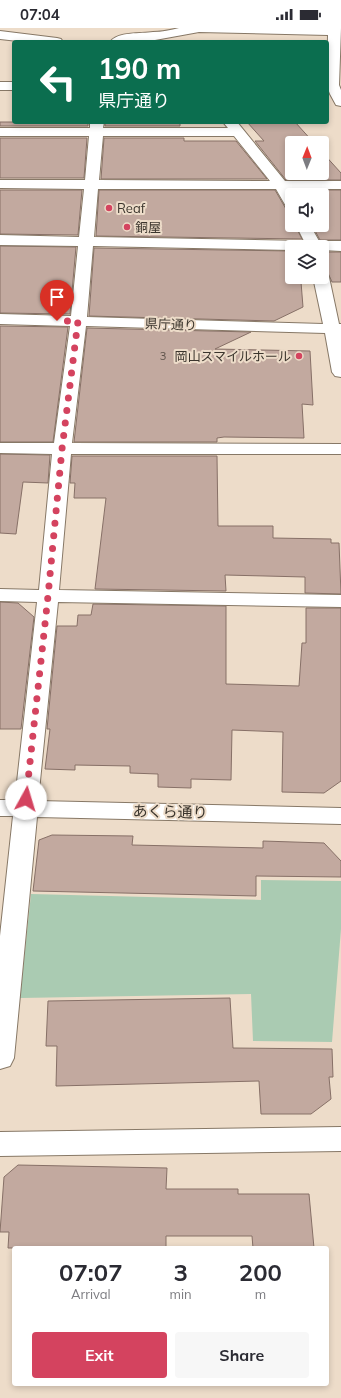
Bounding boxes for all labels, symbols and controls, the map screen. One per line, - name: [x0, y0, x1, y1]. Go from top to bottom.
- text: 07:04: [20, 5, 60, 24]
- text: 190 m: [98, 51, 181, 86]
- icon: left: [32, 56, 84, 108]
- text: 県庁通り: [98, 89, 170, 112]
- north arrow: [285, 136, 329, 180]
- map controls: [285, 136, 329, 284]
- button: sound: [285, 188, 329, 232]
- place label: Reaf: [117, 200, 146, 216]
- marker: Reaf: [104, 203, 114, 213]
- place label: 銅屋: [135, 219, 161, 235]
- marker: 銅屋: [122, 222, 132, 232]
- button: layers: [285, 240, 329, 284]
- pin: [40, 280, 74, 321]
- icon: arrive: [46, 286, 68, 308]
- street label: 県庁通り: [145, 315, 197, 333]
- place label: 岡山スマイルホール: [174, 348, 291, 364]
- house number: 3: [160, 349, 166, 363]
- marker: 岡山スマイルホール: [294, 351, 304, 361]
- position arrow: [5, 778, 47, 820]
- street label: あくら通り: [132, 801, 208, 822]
- text: 07:07: [59, 1257, 123, 1287]
- text: 3: [173, 1257, 188, 1287]
- text: 200: [239, 1257, 282, 1287]
- text: Arrival: [71, 1286, 111, 1302]
- text: min: [170, 1286, 192, 1302]
- text: m: [255, 1286, 266, 1302]
- button: Exit: [32, 1332, 167, 1378]
- button: Share: [175, 1332, 309, 1378]

